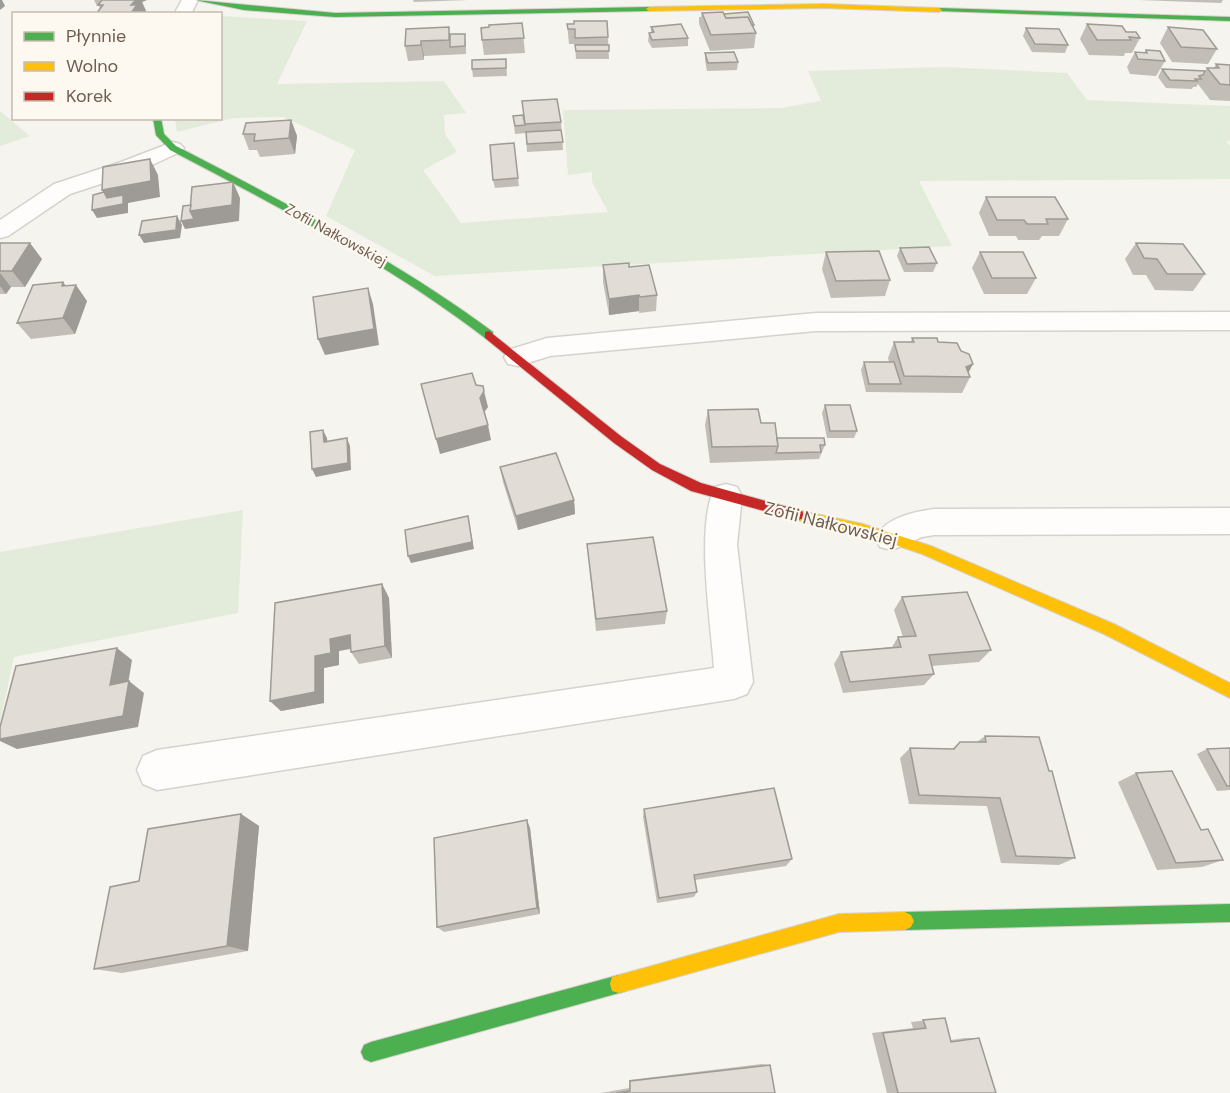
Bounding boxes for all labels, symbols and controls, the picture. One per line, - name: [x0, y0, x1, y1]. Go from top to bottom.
- legend: [12, 12, 222, 120]
- text: Płynnie: [66, 24, 126, 48]
- text: Wolno: [66, 54, 118, 78]
- text: Korek: [66, 84, 112, 108]
- street label: Zofii Nałkowskiej: [282, 199, 390, 271]
- street label: Zofii Nałkowskiej: [762, 496, 900, 552]

